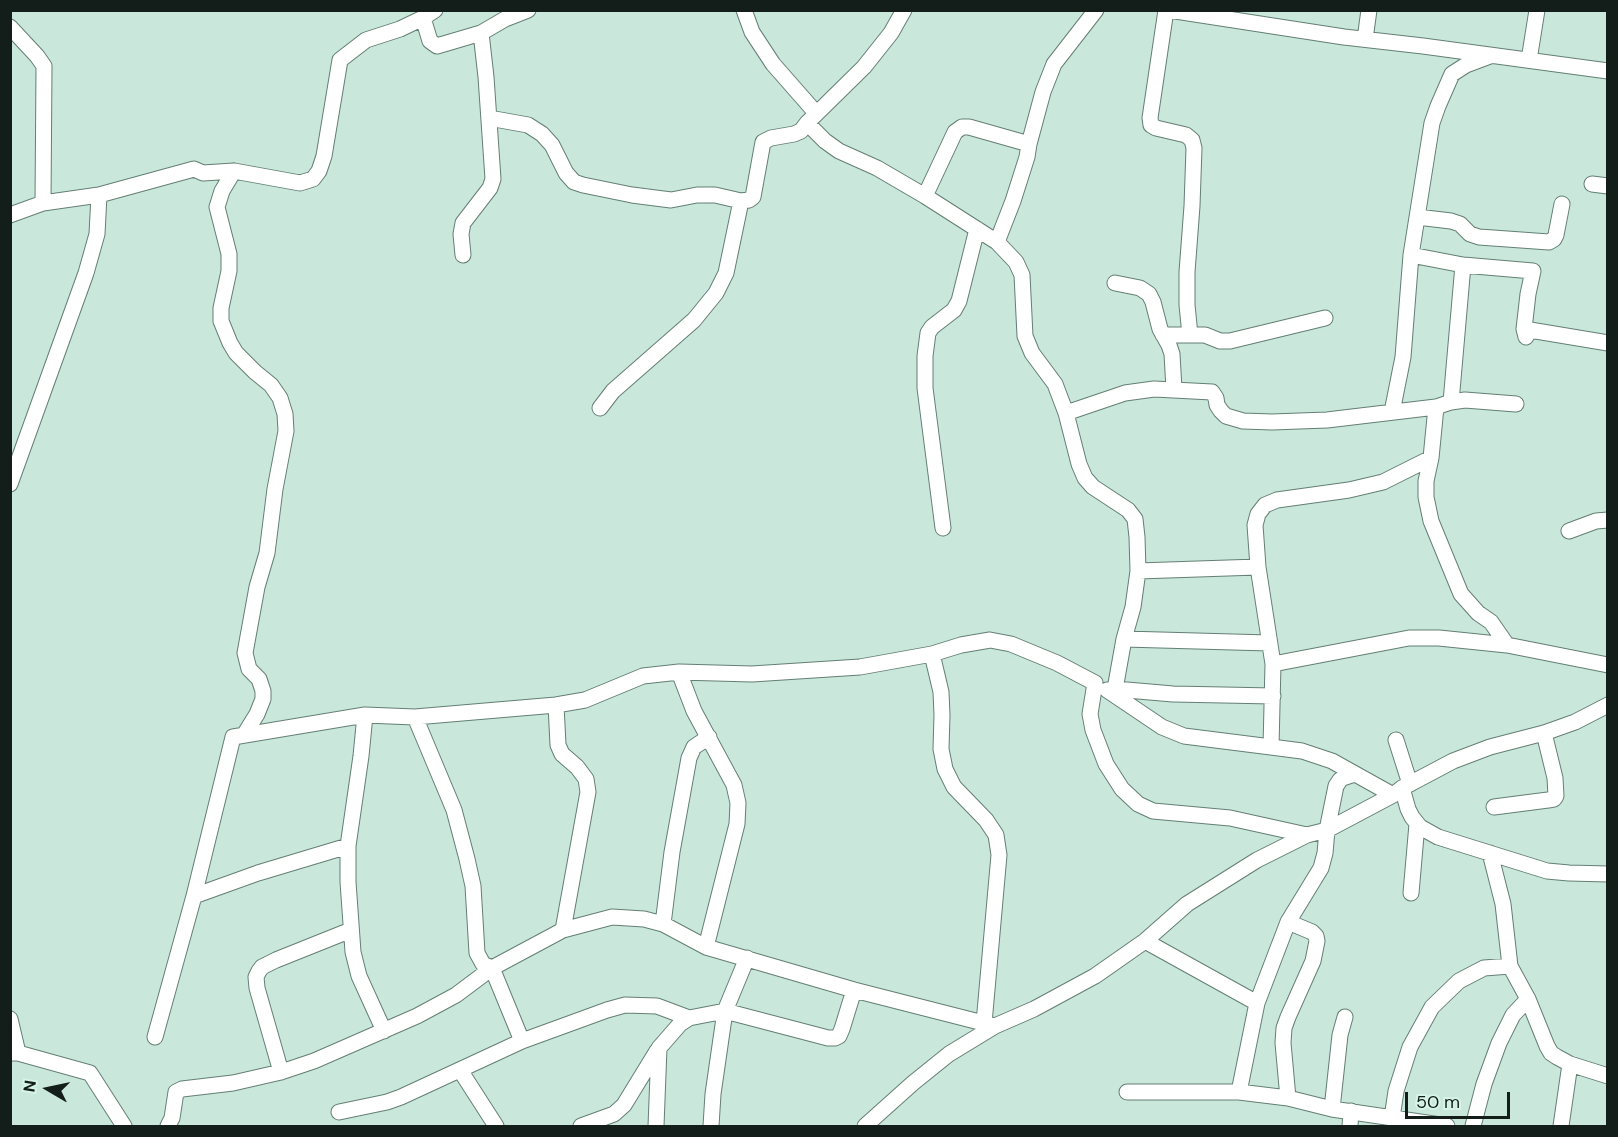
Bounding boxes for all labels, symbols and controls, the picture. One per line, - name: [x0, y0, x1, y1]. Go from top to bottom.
- north arrow: [18, 1059, 78, 1119]
- text: N: [18, 1079, 41, 1094]
- scale bar: [1408, 1080, 1513, 1118]
- text: 50 m: [1416, 1090, 1460, 1114]

